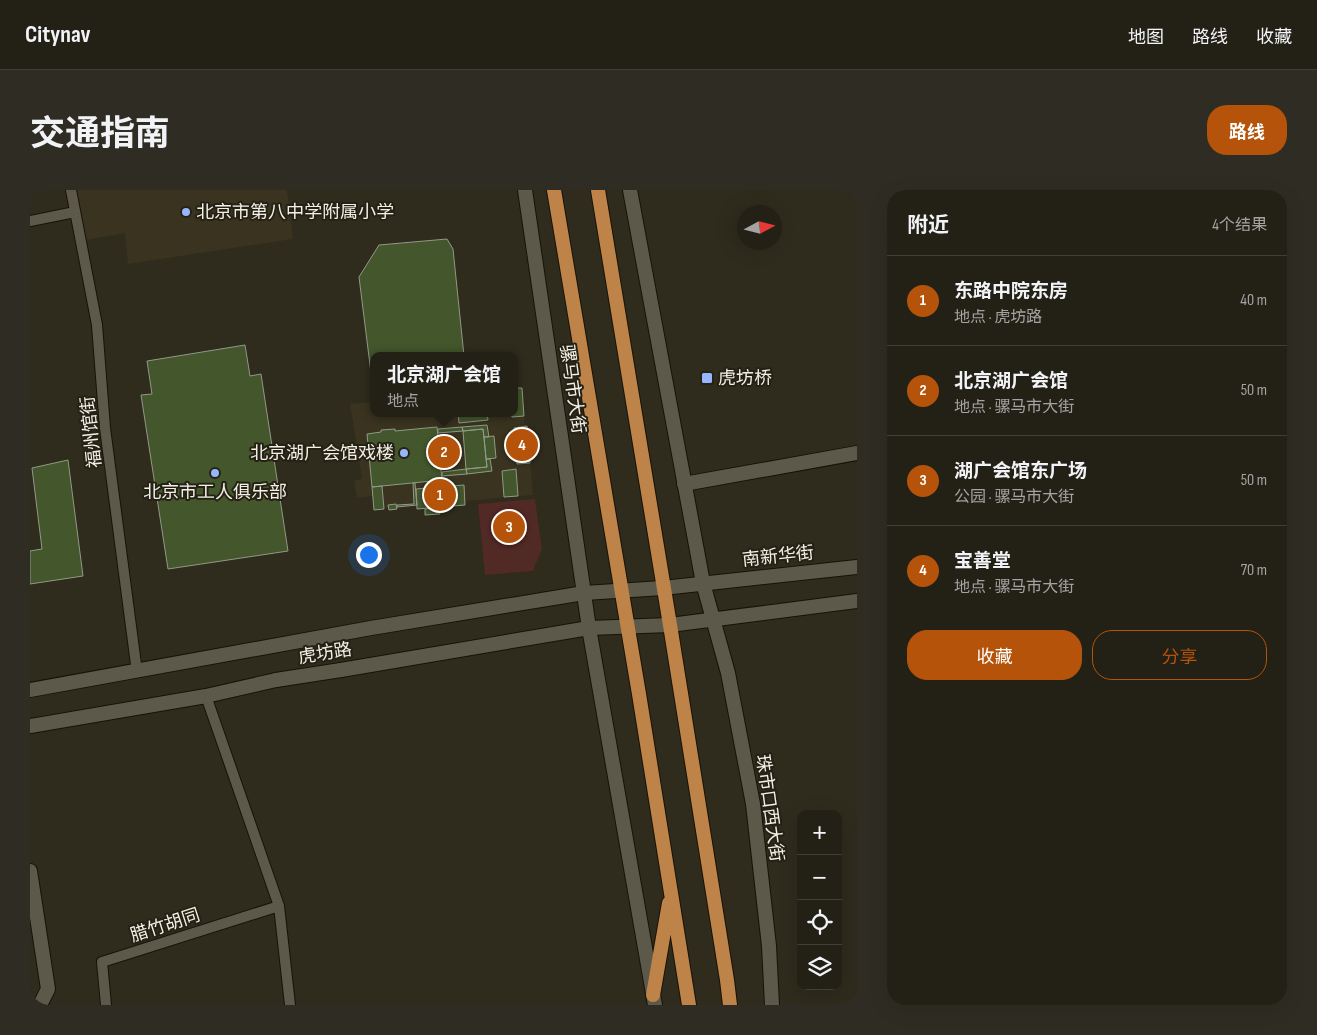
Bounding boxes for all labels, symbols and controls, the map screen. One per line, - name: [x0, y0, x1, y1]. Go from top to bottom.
- text: Citynav: [25, 20, 91, 49]
- text: 地图: [1128, 27, 1164, 48]
- text: 路线: [1192, 27, 1228, 48]
- text: 收藏: [1256, 27, 1292, 48]
- button: 路线: [1207, 105, 1287, 155]
- text: 交通指南: [30, 113, 170, 156]
- place label: 北京市第八中学附属小学: [196, 202, 394, 223]
- north arrow: [737, 205, 782, 250]
- marker: 北京市第八中学附属小学: [180, 206, 192, 218]
- text: 附近: [907, 213, 949, 238]
- text: 4个结果: [1212, 216, 1267, 235]
- text: 东路中院东房: [954, 280, 1068, 303]
- text: 1: [920, 291, 926, 310]
- text: 40 m: [1240, 291, 1267, 310]
- text: 地点 · 虎坊路: [954, 308, 1042, 327]
- street label: 骡马市大街: [556, 343, 589, 435]
- popup: [370, 352, 518, 417]
- text: 北京湖广会馆: [387, 364, 501, 387]
- place label: 虎坊桥: [718, 368, 772, 389]
- text: 北京湖广会馆: [954, 370, 1068, 393]
- marker: 虎坊桥: [700, 371, 714, 385]
- text: 2: [919, 381, 927, 400]
- text: 50 m: [1241, 381, 1267, 400]
- text: 地点: [387, 392, 419, 411]
- street label: 福州馆街: [77, 395, 106, 469]
- text: 地点 · 骡马市大街: [954, 398, 1074, 417]
- pin: 4: [506, 426, 538, 464]
- pin: 2: [428, 433, 460, 471]
- place label: 北京湖广会馆戏楼: [250, 443, 394, 464]
- marker: 北京湖广会馆戏楼: [398, 447, 410, 459]
- text: 湖广会馆东广场: [954, 460, 1087, 483]
- marker: 北京市工人俱乐部: [209, 467, 221, 479]
- text: 3: [919, 471, 927, 490]
- text: 50 m: [1241, 471, 1267, 490]
- pin: 1: [424, 476, 456, 514]
- place label: 北京市工人俱乐部: [143, 482, 287, 503]
- text: 公园 · 骡马市大街: [954, 488, 1074, 507]
- pin: 3: [493, 508, 525, 546]
- your location: [356, 542, 382, 568]
- street label: 南新华街: [741, 542, 815, 571]
- text: 宝善堂: [954, 550, 1011, 573]
- text: 4: [919, 561, 927, 580]
- text: 70 m: [1241, 561, 1267, 580]
- text: 地点 · 骡马市大街: [954, 578, 1074, 597]
- button: 收藏: [907, 630, 1082, 680]
- button: 分享: [1092, 630, 1267, 680]
- street label: 虎坊路: [297, 639, 353, 668]
- street label: 珠市口西大街: [752, 753, 787, 863]
- map controls: [797, 810, 842, 990]
- button: +: [797, 810, 842, 855]
- button: −: [797, 855, 842, 900]
- button: locate: [797, 900, 842, 945]
- street label: 腊竹胡同: [128, 904, 203, 947]
- button: layers: [797, 945, 842, 990]

